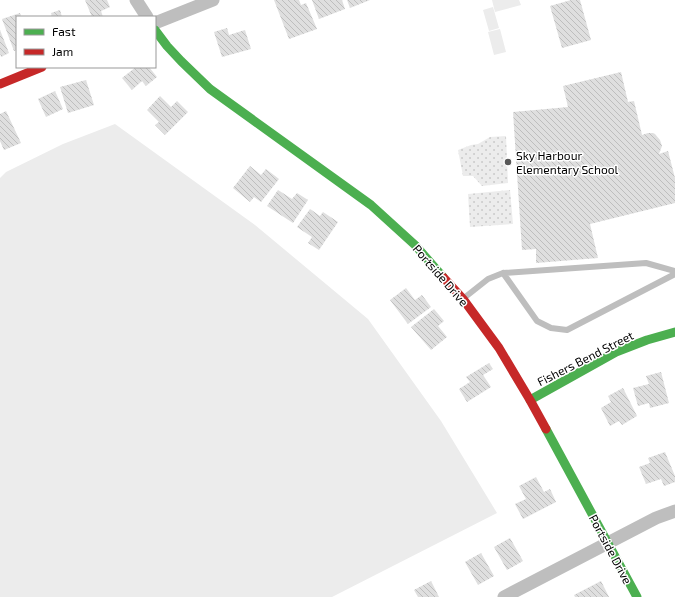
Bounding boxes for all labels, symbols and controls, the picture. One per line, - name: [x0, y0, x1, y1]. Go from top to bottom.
- legend: [16, 16, 156, 68]
- text: Fast: [52, 24, 76, 38]
- text: Jam: [52, 44, 73, 58]
- place label: Sky Harbour Elementary School: [516, 148, 619, 176]
- marker: Sky Harbour Elementary School: [503, 157, 513, 167]
- street label: Portside Drive: [411, 241, 471, 309]
- street label: Fishers Bend Street: [534, 327, 636, 388]
- street label: Portside Drive: [587, 512, 635, 586]

